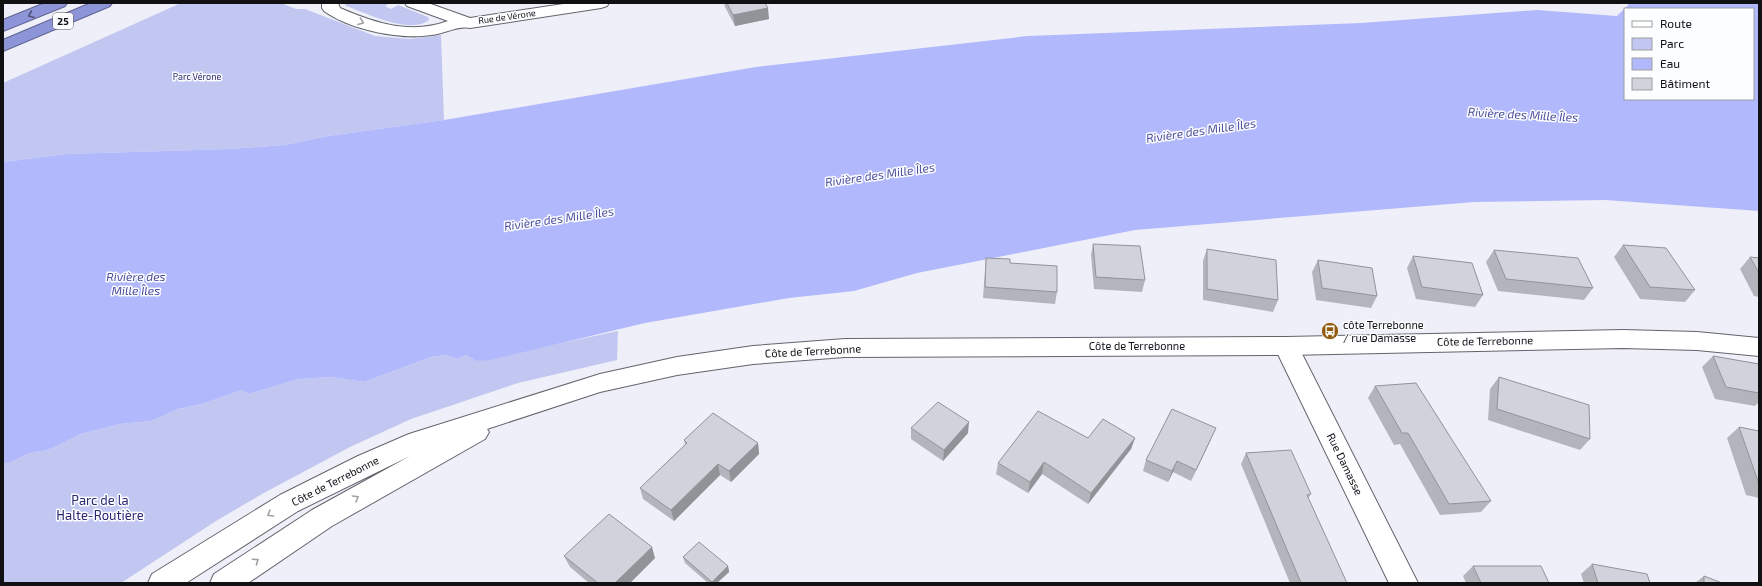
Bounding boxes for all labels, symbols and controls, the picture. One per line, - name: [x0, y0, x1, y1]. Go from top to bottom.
- street label: Rue de Vérone: [477, 7, 537, 26]
- legend: [1624, 8, 1754, 100]
- one-way arrow: [28, 10, 35, 18]
- road number: 25: [53, 13, 73, 29]
- text: Route: [1660, 16, 1692, 30]
- one-way arrow: [357, 17, 364, 25]
- text: Parc: [1660, 36, 1684, 50]
- text: Eau: [1660, 56, 1680, 70]
- park label: Parc Vérone: [173, 71, 221, 82]
- text: Bâtiment: [1660, 76, 1711, 90]
- water label: Rivière des Mille Îles: [1467, 104, 1579, 124]
- water label: Rivière des Mille Îles: [1145, 115, 1257, 145]
- water label: Rivière des Mille Îles: [824, 159, 936, 189]
- water label: Rivière des Mille Îles: [503, 203, 615, 233]
- water label: Rivière des Mille Îles: [106, 269, 166, 297]
- place label: côte Terrebonne / rue Damasse: [1343, 318, 1424, 344]
- bus stop icon: côte Terrebonne / rue Damasse: [1320, 321, 1340, 341]
- street label: Côte de Terrebonne: [1437, 333, 1533, 348]
- street label: Côte de Terrebonne: [1089, 339, 1185, 352]
- street label: Côte de Terrebonne: [765, 341, 862, 360]
- street label: Rue Damasse: [1325, 431, 1366, 497]
- street label: Côte de Terrebonne: [289, 453, 381, 508]
- park label: Parc de la Halte-Routière: [56, 492, 144, 523]
- one-way arrow: [352, 496, 359, 503]
- one-way arrow: [267, 510, 274, 517]
- one-way arrow: [251, 559, 258, 566]

